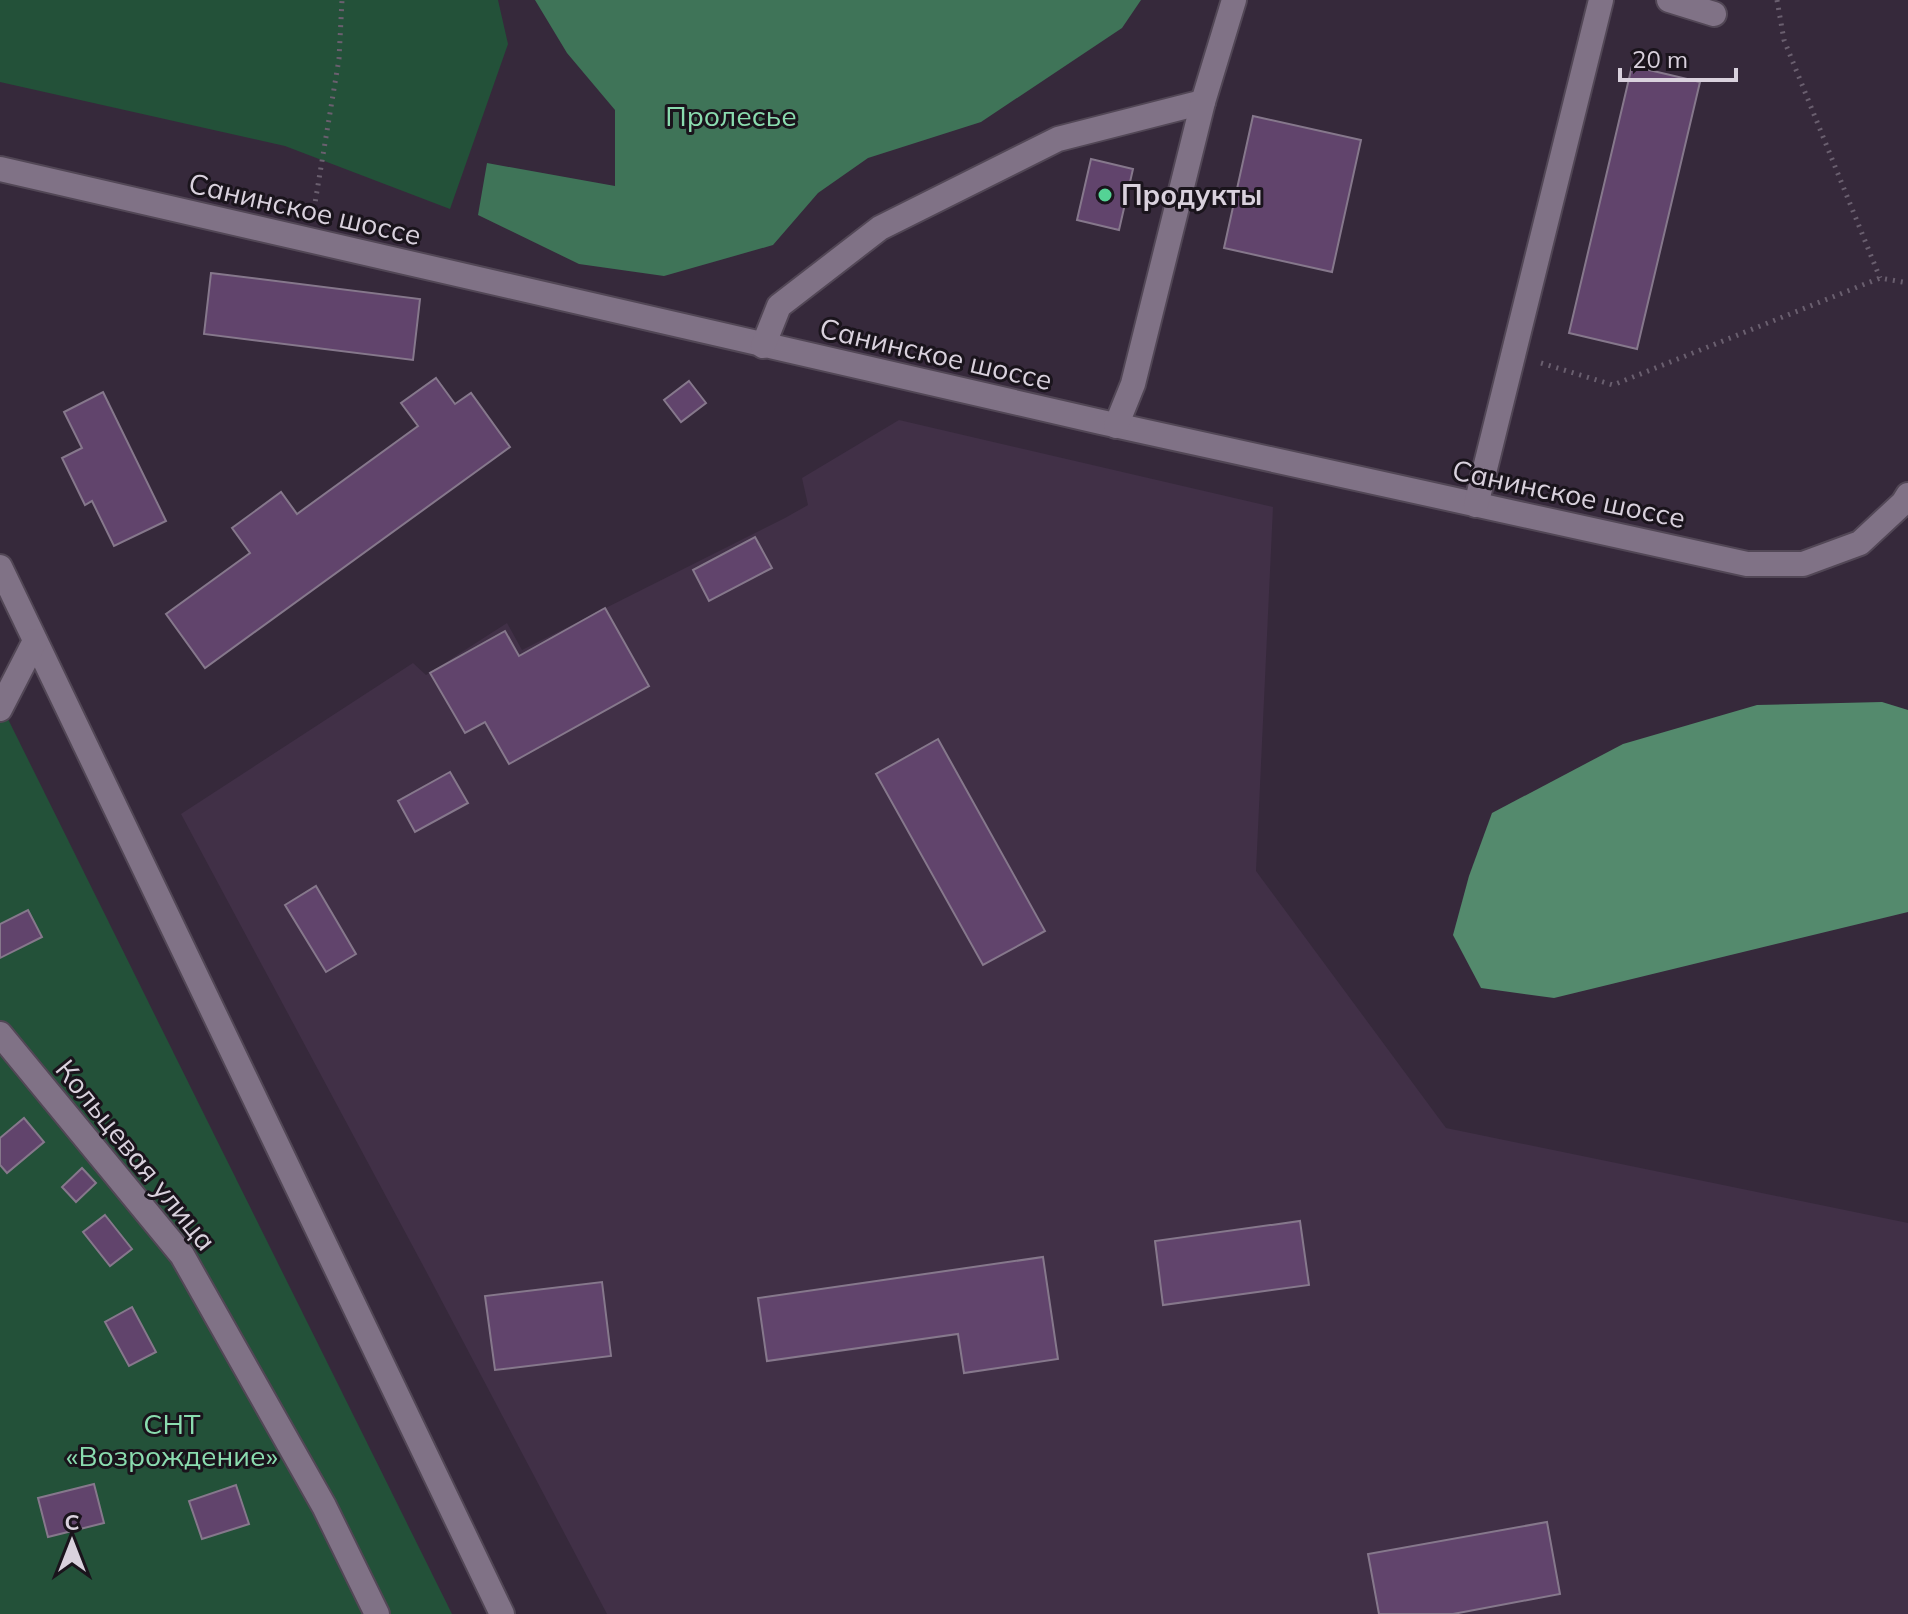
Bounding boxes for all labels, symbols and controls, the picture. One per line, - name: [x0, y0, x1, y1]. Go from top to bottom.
- scale bar: [1620, 32, 1736, 82]
- text: 20 m: [1632, 44, 1688, 74]
- park label: Пролесье: [665, 98, 797, 133]
- street label: Санинское шоссе: [186, 165, 425, 252]
- place label: Продукты: [1121, 177, 1262, 212]
- marker: Продукты: [1096, 186, 1114, 204]
- street label: Санинское шоссе: [817, 310, 1056, 397]
- street label: Санинское шоссе: [1449, 452, 1689, 535]
- street label: Кольцевая улица: [49, 1052, 224, 1257]
- park label: СНТ «Возрождение»: [66, 1406, 278, 1473]
- north arrow: [32, 1502, 112, 1582]
- text: С: [64, 1508, 80, 1536]

